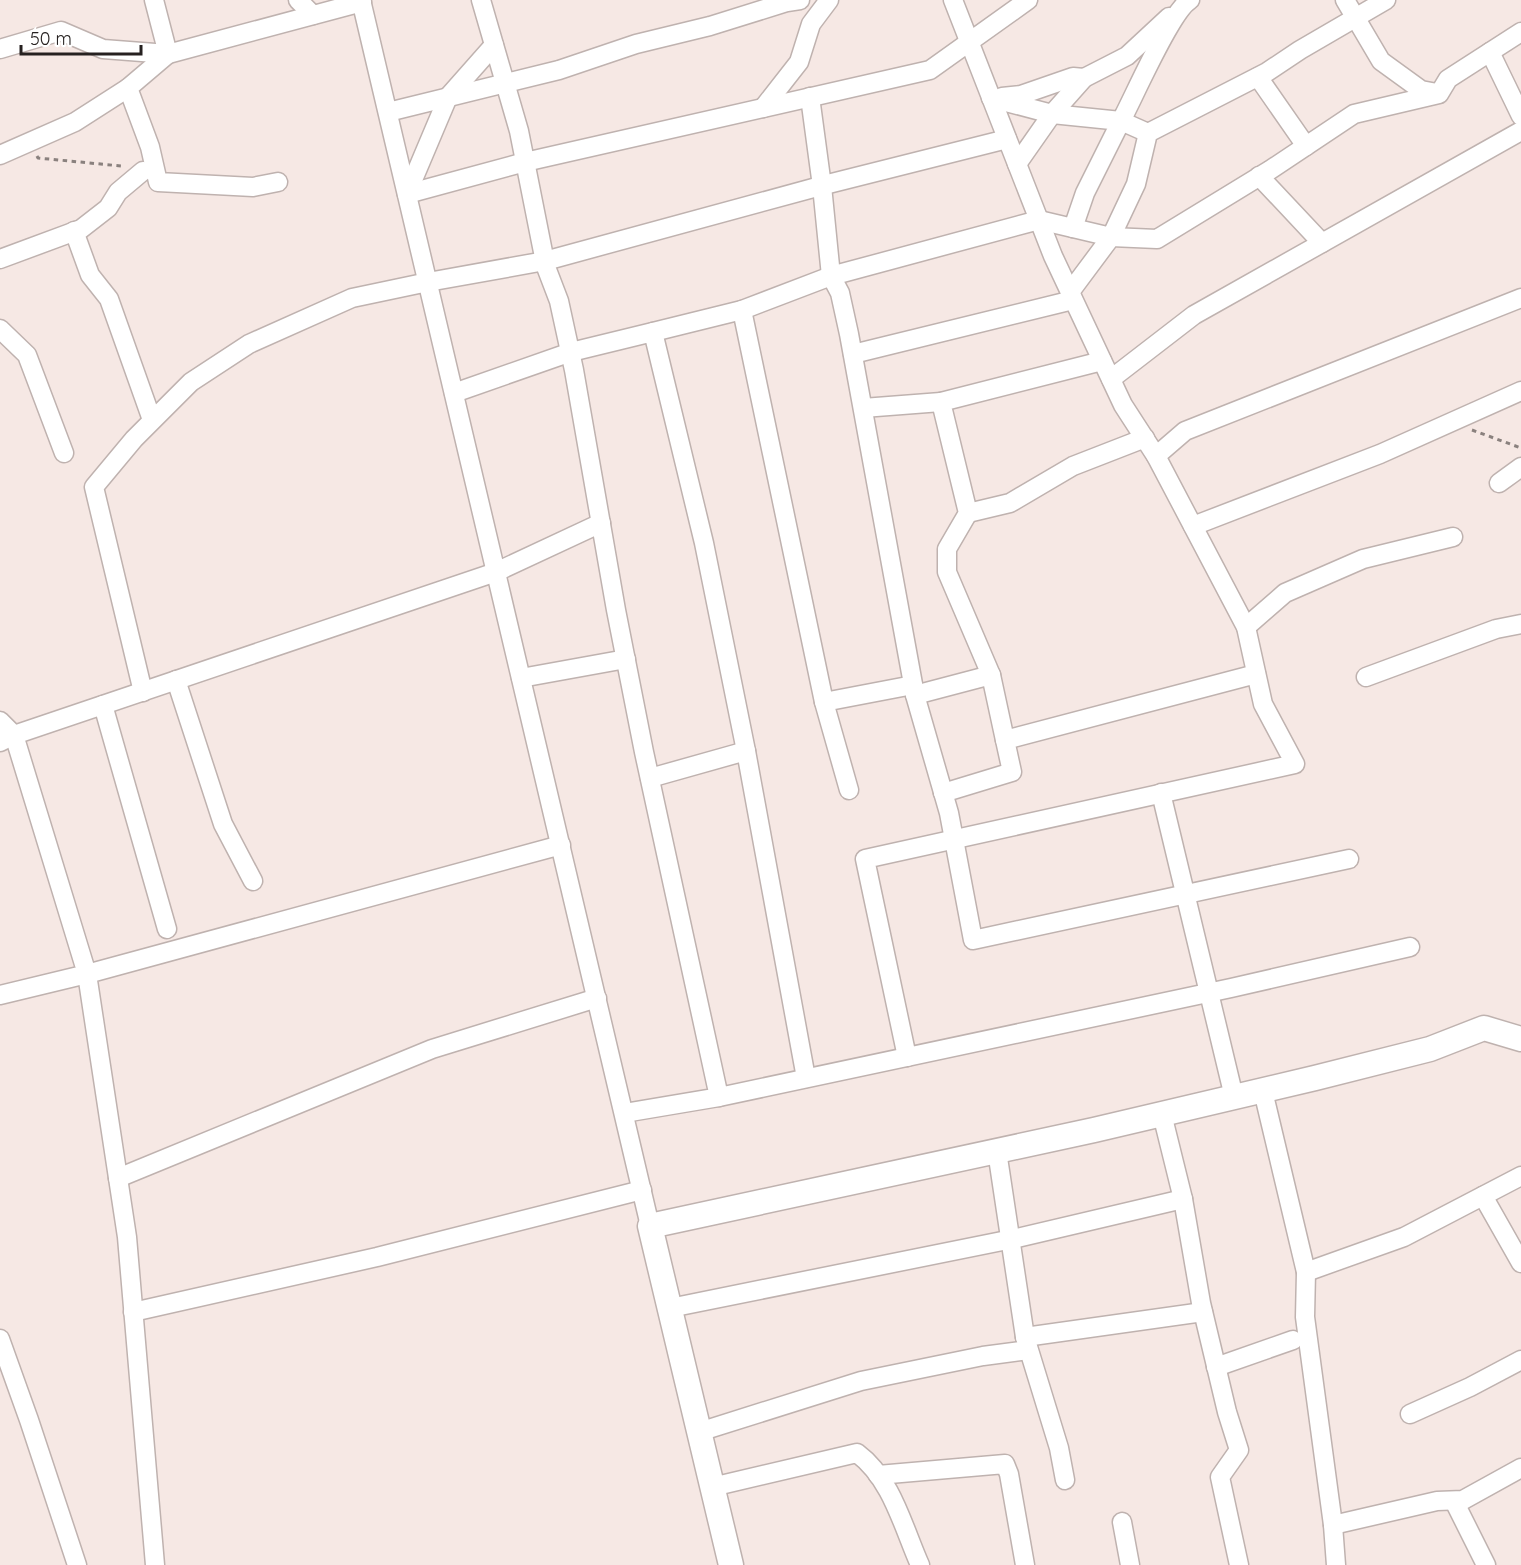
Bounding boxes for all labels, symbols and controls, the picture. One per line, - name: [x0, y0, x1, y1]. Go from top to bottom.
- scale bar: [21, 18, 141, 56]
- text: 50 m: [30, 27, 72, 50]

